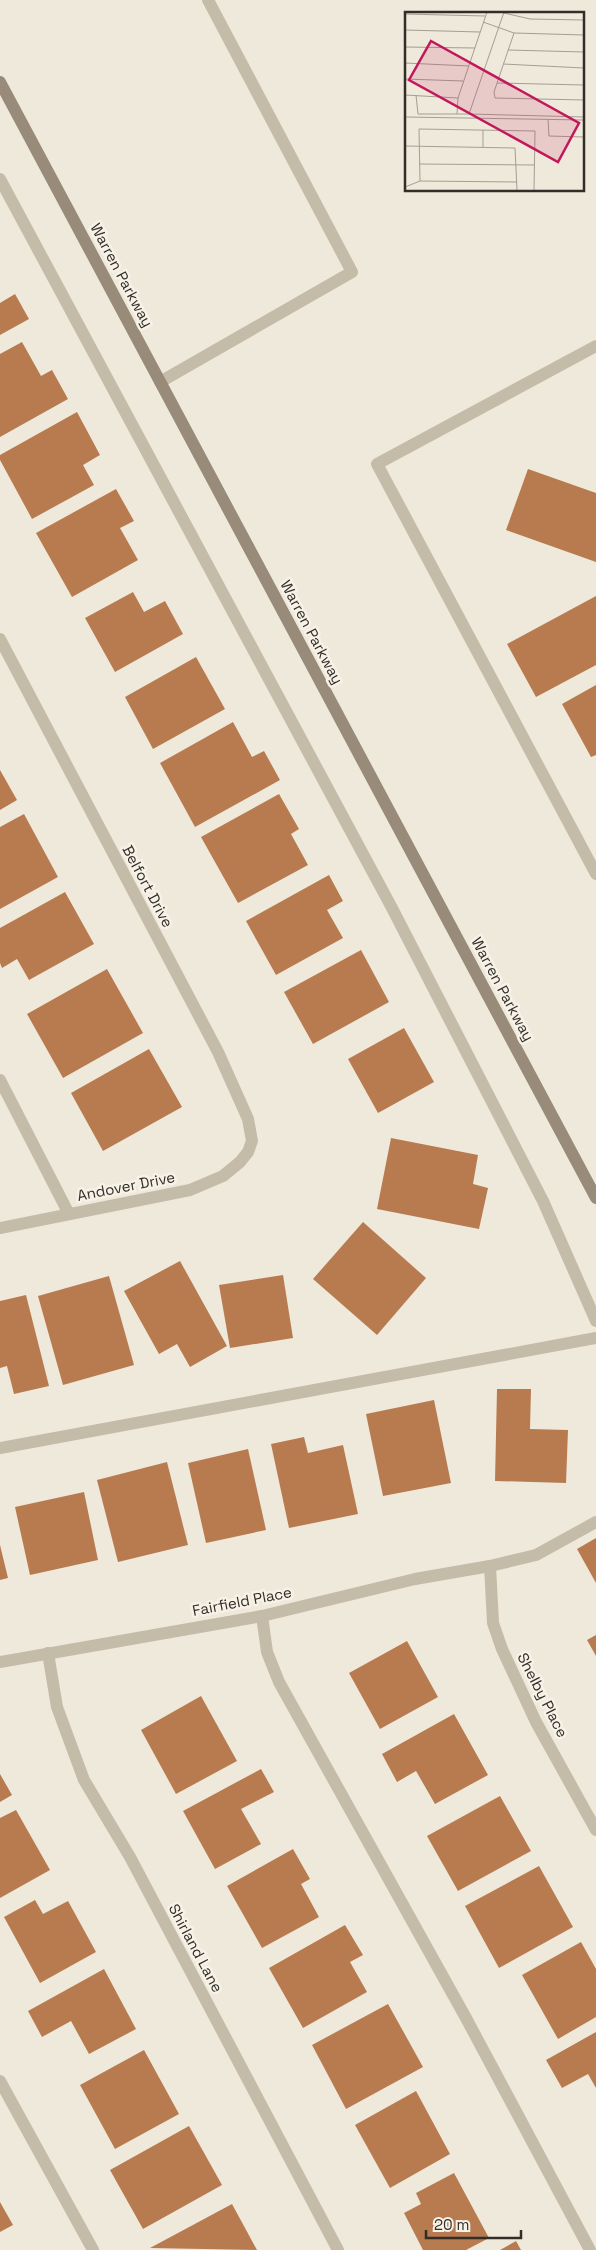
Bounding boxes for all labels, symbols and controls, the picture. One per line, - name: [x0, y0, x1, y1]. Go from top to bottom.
- inset map: [405, 12, 584, 191]
- street label: Warren Parkway: [87, 220, 157, 330]
- street label: Warren Parkway: [277, 577, 347, 687]
- street label: Belfort Drive: [118, 842, 178, 930]
- street label: Warren Parkway: [468, 934, 538, 1044]
- street label: Andover Drive: [75, 1167, 177, 1205]
- street label: Fairfield Place: [191, 1582, 293, 1620]
- street label: Shelby Place: [514, 1649, 573, 1741]
- street label: Shirland Lane: [165, 1900, 227, 1996]
- scale bar: [426, 2208, 521, 2240]
- text: 20 m: [434, 2215, 469, 2234]

